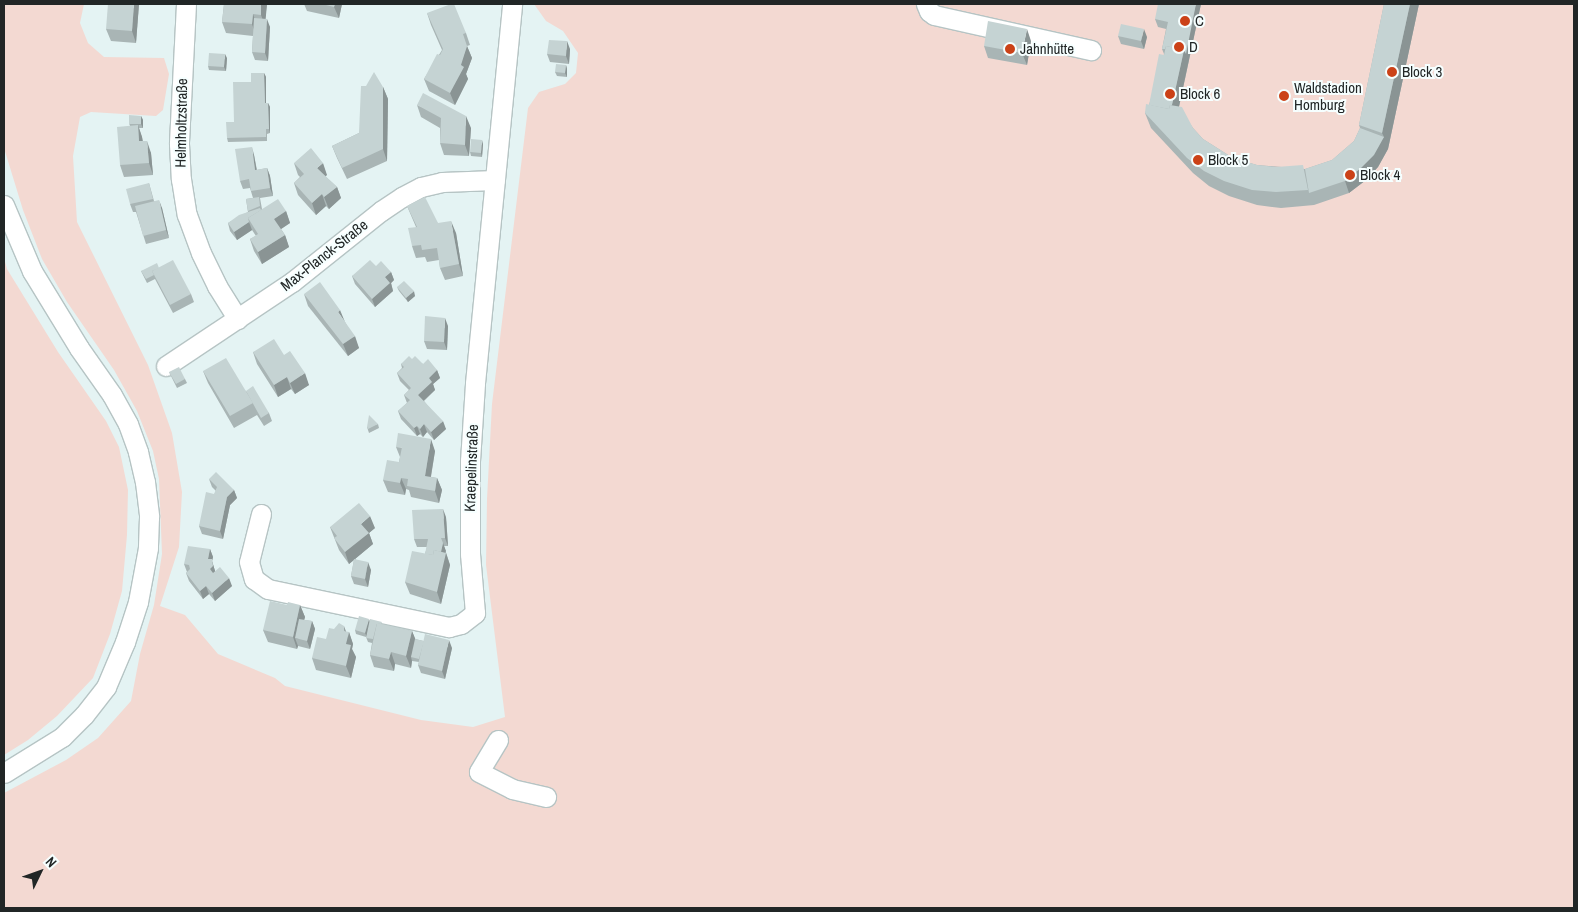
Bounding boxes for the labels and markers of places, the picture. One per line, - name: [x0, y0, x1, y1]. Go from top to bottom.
- place label: C: [1195, 12, 1204, 30]
- marker: C: [1179, 15, 1191, 27]
- place label: D: [1189, 38, 1198, 56]
- place label: Jahnhütte: [1020, 40, 1074, 58]
- marker: D: [1173, 41, 1185, 53]
- marker: Jahnhütte: [1004, 43, 1016, 55]
- place label: Block 3: [1402, 63, 1442, 81]
- marker: Block 3: [1386, 66, 1398, 78]
- place label: Waldstadion Homburg: [1294, 78, 1362, 113]
- place label: Block 6: [1180, 85, 1220, 103]
- marker: Block 6: [1164, 88, 1176, 100]
- marker: Waldstadion Homburg: [1278, 90, 1290, 102]
- place label: Block 5: [1208, 151, 1248, 169]
- marker: Block 5: [1192, 154, 1204, 166]
- place label: Block 4: [1360, 166, 1400, 184]
- marker: Block 4: [1344, 169, 1356, 181]

